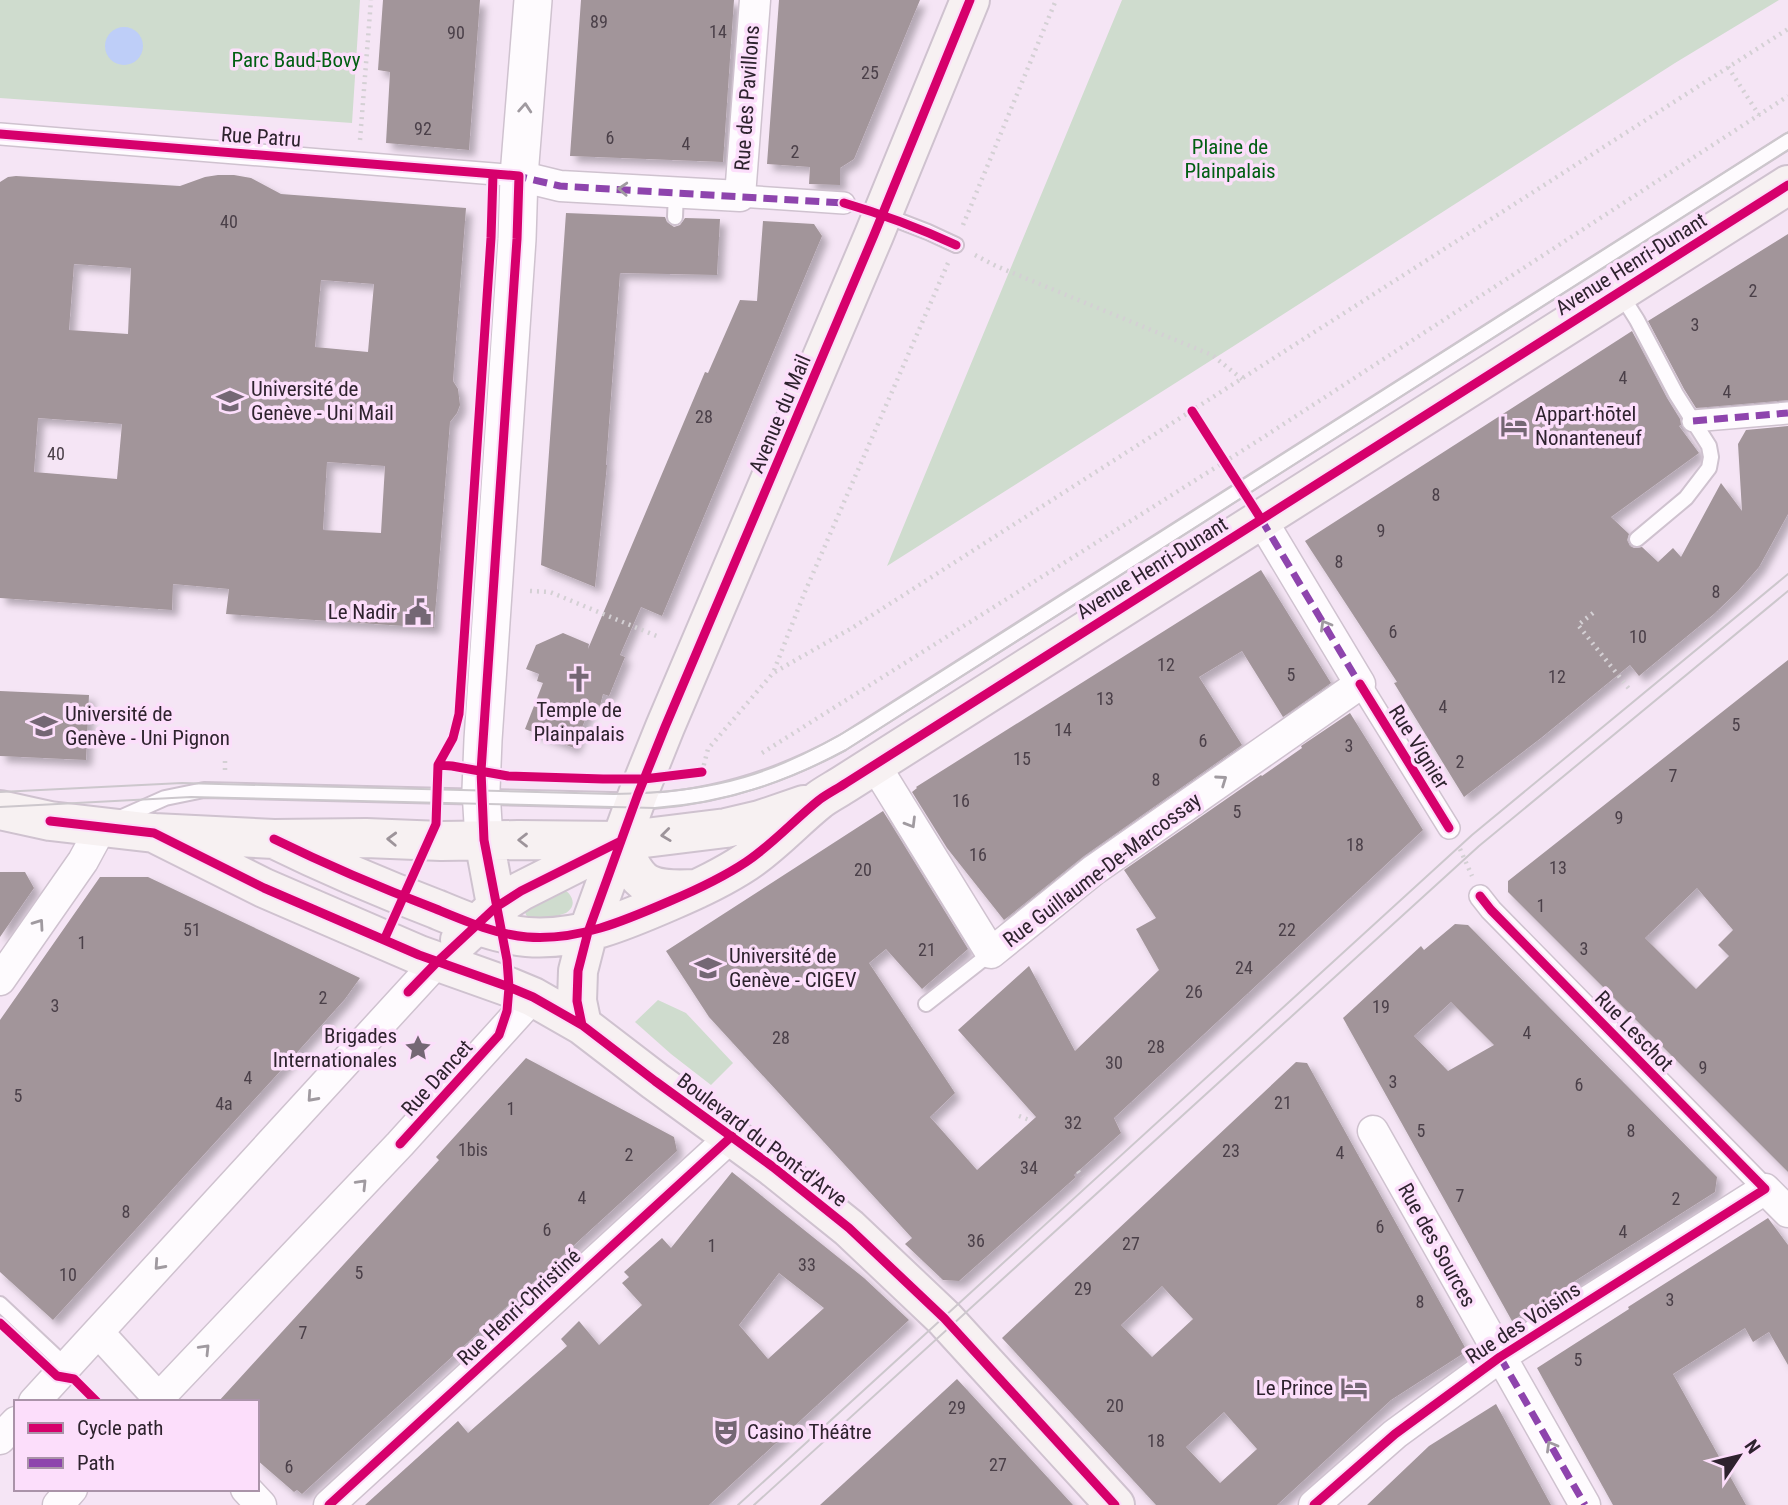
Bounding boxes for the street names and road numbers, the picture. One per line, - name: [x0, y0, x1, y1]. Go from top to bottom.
- street label: Rue des Pavillons: [730, 24, 764, 172]
- street label: Rue Patru: [220, 122, 302, 152]
- street label: Avenue Henri-Dunant: [1551, 208, 1711, 320]
- street label: Avenue du Mail: [744, 351, 816, 477]
- street label: Avenue Henri-Dunant: [1072, 512, 1232, 624]
- street label: Rue Vignier: [1384, 701, 1454, 793]
- street label: Rue Guillaume-De-Marcossay: [998, 788, 1206, 952]
- street label: Rue Leschot: [1590, 986, 1678, 1076]
- street label: Rue Dancet: [397, 1035, 477, 1121]
- street label: Boulevard du Pont-d'Arve: [672, 1068, 852, 1212]
- street label: Rue des Sources: [1393, 1179, 1481, 1311]
- street label: Rue Henri-Christiné: [453, 1244, 586, 1370]
- street label: Rue des Voisins: [1461, 1277, 1585, 1369]

